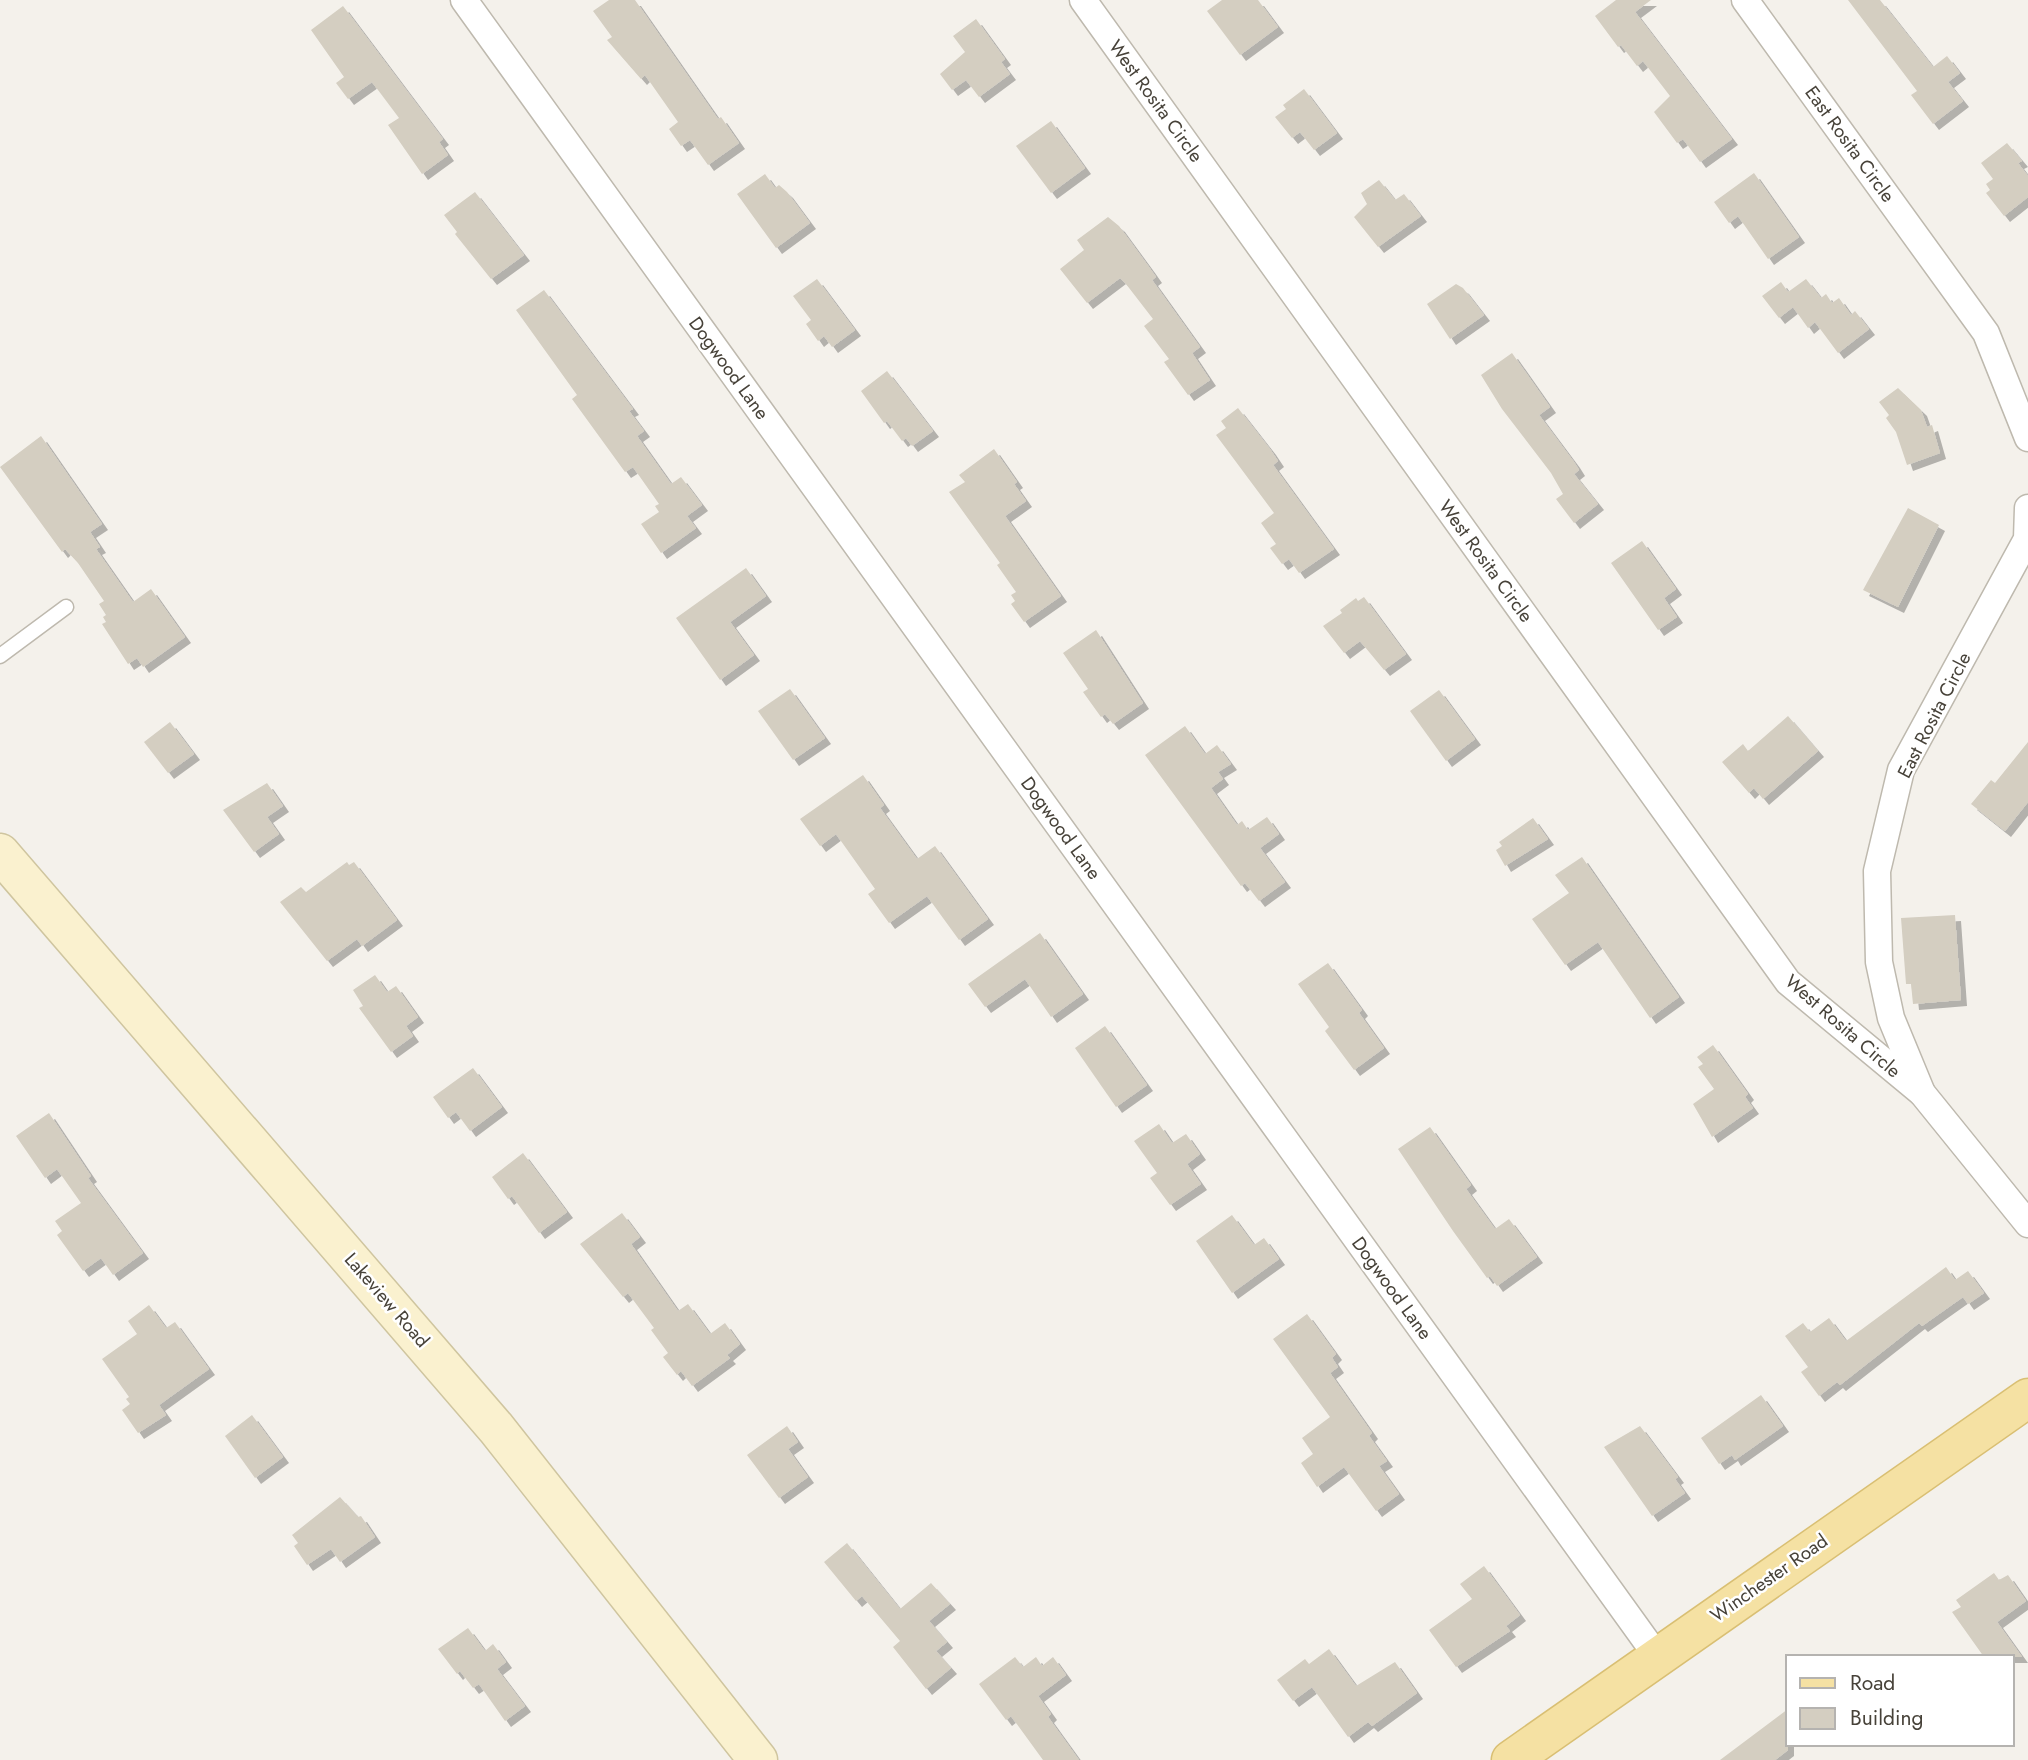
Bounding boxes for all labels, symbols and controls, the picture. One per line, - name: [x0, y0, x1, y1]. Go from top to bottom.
- street label: West Rosita Circle: [1102, 34, 1210, 168]
- street label: East Rosita Circle: [1799, 80, 1902, 208]
- street label: Dogwood Lane: [682, 311, 776, 425]
- street label: West Rosita Circle: [1432, 494, 1540, 628]
- street label: East Rosita Circle: [1891, 647, 1977, 783]
- street label: Dogwood Lane: [1014, 771, 1108, 885]
- street label: West Rosita Circle: [1779, 968, 1907, 1084]
- street label: Dogwood Lane: [1345, 1231, 1439, 1345]
- street label: Lakeview Road: [338, 1247, 436, 1353]
- street label: Winchester Road: [1705, 1527, 1833, 1629]
- legend: [1786, 1655, 2014, 1746]
- text: Road: [1850, 1668, 1895, 1698]
- text: Building: [1850, 1703, 1923, 1733]

